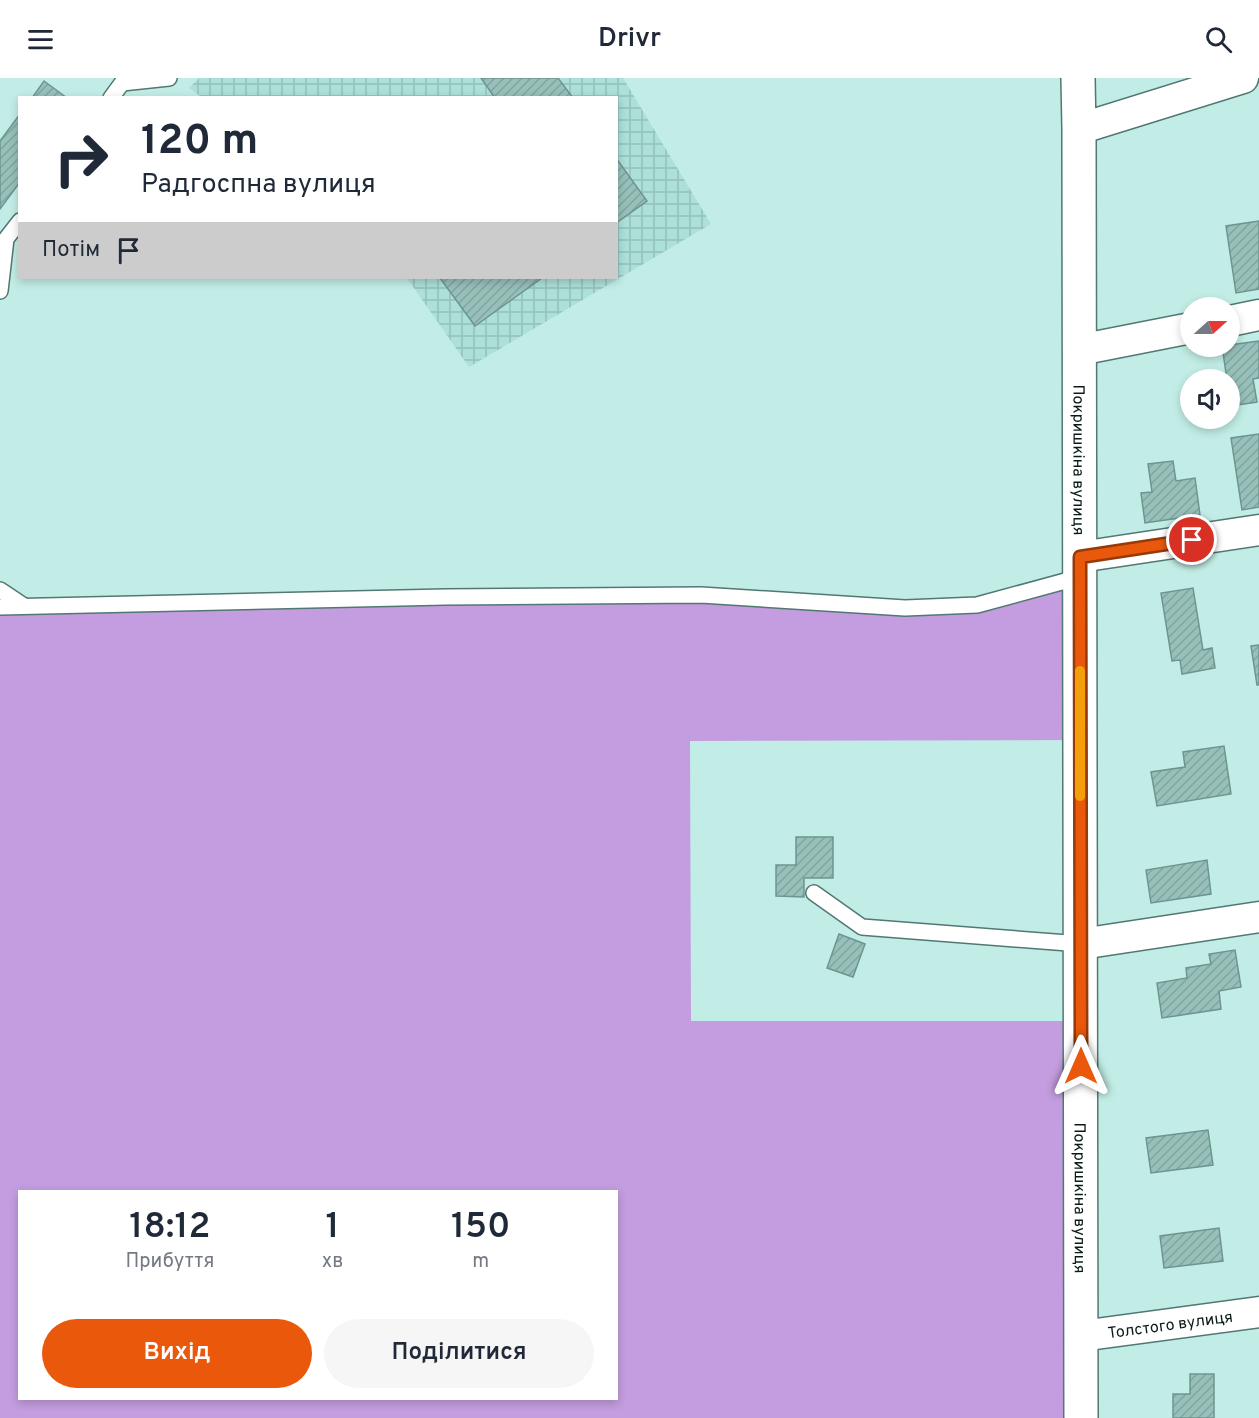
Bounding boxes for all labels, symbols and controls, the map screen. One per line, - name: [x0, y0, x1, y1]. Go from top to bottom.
- text: Drivr: [598, 22, 661, 56]
- icon: menu: [24, 23, 57, 56]
- icon: search: [1202, 23, 1235, 56]
- text: 120 m: [141, 116, 258, 169]
- icon: right: [42, 120, 120, 198]
- text: Радгоспна вулиця: [141, 168, 376, 202]
- icon: arrive: [112, 234, 145, 267]
- text: Потім: [42, 237, 100, 264]
- north arrow: [1180, 297, 1240, 357]
- map controls: [1180, 297, 1240, 429]
- button: sound: [1180, 369, 1240, 429]
- street label: Покришкіна вулиця: [1067, 384, 1088, 536]
- pin: [1166, 514, 1217, 565]
- icon: arrive: [1175, 523, 1208, 556]
- position arrow: [1049, 1034, 1113, 1098]
- street label: Покришкіна вулиця: [1069, 1122, 1089, 1274]
- text: 18:12: [129, 1205, 211, 1251]
- text: 1: [326, 1205, 340, 1251]
- text: 150: [451, 1205, 511, 1251]
- text: Прибуття: [125, 1249, 214, 1275]
- text: хв: [322, 1249, 343, 1275]
- text: m: [472, 1249, 489, 1275]
- street label: Толстого вулиця: [1107, 1308, 1234, 1344]
- button: Вихід: [42, 1319, 312, 1388]
- button: Поділитися: [324, 1319, 594, 1388]

